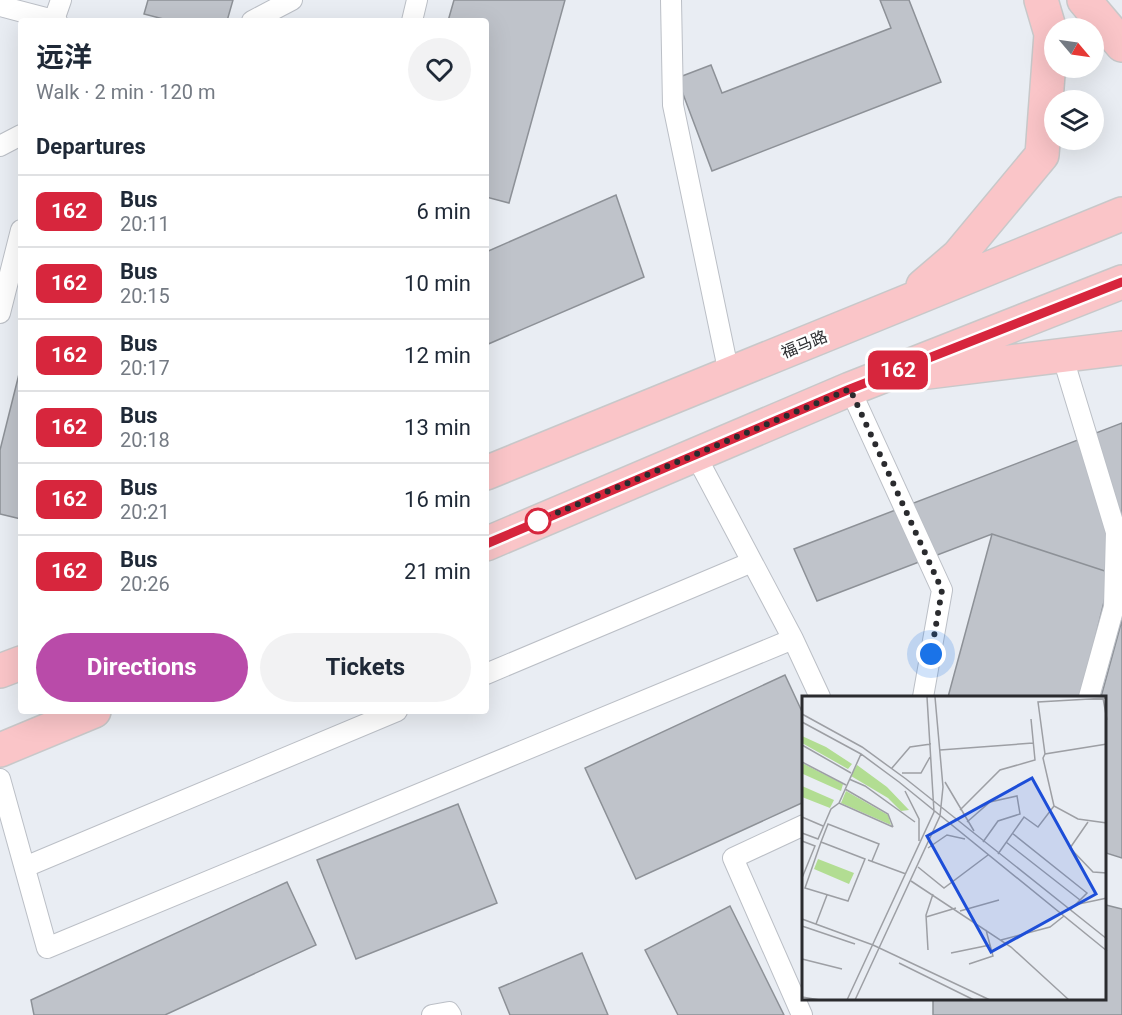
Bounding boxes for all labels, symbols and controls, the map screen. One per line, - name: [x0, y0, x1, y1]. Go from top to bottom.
- north arrow: [1044, 18, 1104, 78]
- map controls: [1044, 18, 1104, 150]
- button: heart: [408, 38, 471, 101]
- text: 远洋: [36, 41, 92, 74]
- text: Walk · 2 min · 120 m: [36, 80, 215, 104]
- button: layers: [1044, 90, 1104, 150]
- text: Departures: [36, 134, 146, 159]
- text: Bus: [120, 187, 158, 212]
- text: 162: [51, 199, 87, 223]
- text: 6 min: [416, 199, 471, 224]
- text: 20:11: [120, 212, 170, 236]
- text: Bus: [120, 259, 158, 284]
- text: 162: [51, 271, 87, 295]
- text: 10 min: [404, 271, 471, 296]
- text: 20:15: [120, 284, 170, 308]
- street label: 福马路: [778, 327, 830, 362]
- text: Bus: [120, 331, 158, 356]
- text: 162: [51, 343, 87, 367]
- text: 12 min: [404, 343, 471, 368]
- line badge: 162: [864, 350, 932, 389]
- text: 20:17: [120, 356, 170, 380]
- text: 162: [880, 358, 916, 382]
- text: Bus: [120, 403, 158, 428]
- text: 162: [51, 415, 87, 439]
- text: 13 min: [404, 415, 471, 440]
- text: 20:18: [120, 428, 170, 452]
- text: Bus: [120, 475, 158, 500]
- text: 162: [51, 487, 87, 511]
- text: 16 min: [404, 487, 471, 512]
- text: 20:21: [120, 500, 170, 524]
- unlabelled marker: [525, 508, 551, 534]
- text: Bus: [120, 547, 158, 572]
- text: 162: [51, 559, 87, 583]
- text: 21 min: [404, 559, 471, 584]
- text: 20:26: [120, 572, 170, 596]
- button: Directions: [36, 633, 248, 702]
- button: Tickets: [260, 633, 471, 702]
- your location: [916, 639, 946, 669]
- inset map: [802, 696, 1107, 1000]

